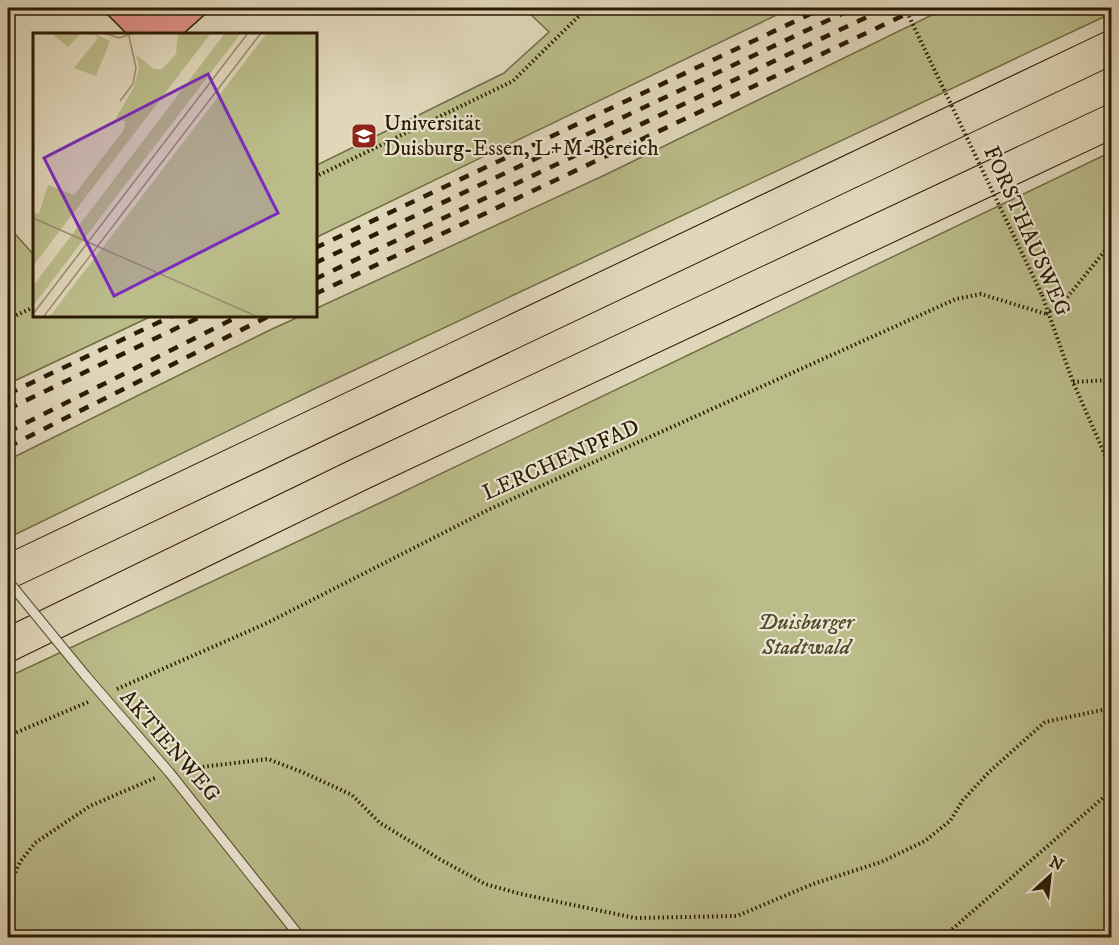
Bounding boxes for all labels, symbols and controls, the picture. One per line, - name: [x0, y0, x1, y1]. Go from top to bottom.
- inset map: [33, 33, 316, 316]
- place label: Universität Duisburg-Essen, L+M-Bereich: [384, 110, 659, 162]
- school or university icon: Universität Duisburg-Essen, L+M-Bereich: [349, 121, 379, 151]
- street label: FORSTHAUSWEG: [977, 142, 1077, 320]
- street label: LERCHENPFAD: [478, 413, 644, 507]
- park label: Duisburger Stadtwald: [758, 609, 856, 661]
- street label: AKTIENWEG: [114, 684, 226, 808]
- north arrow: [1020, 846, 1080, 906]
- text: N: [1046, 852, 1067, 875]

